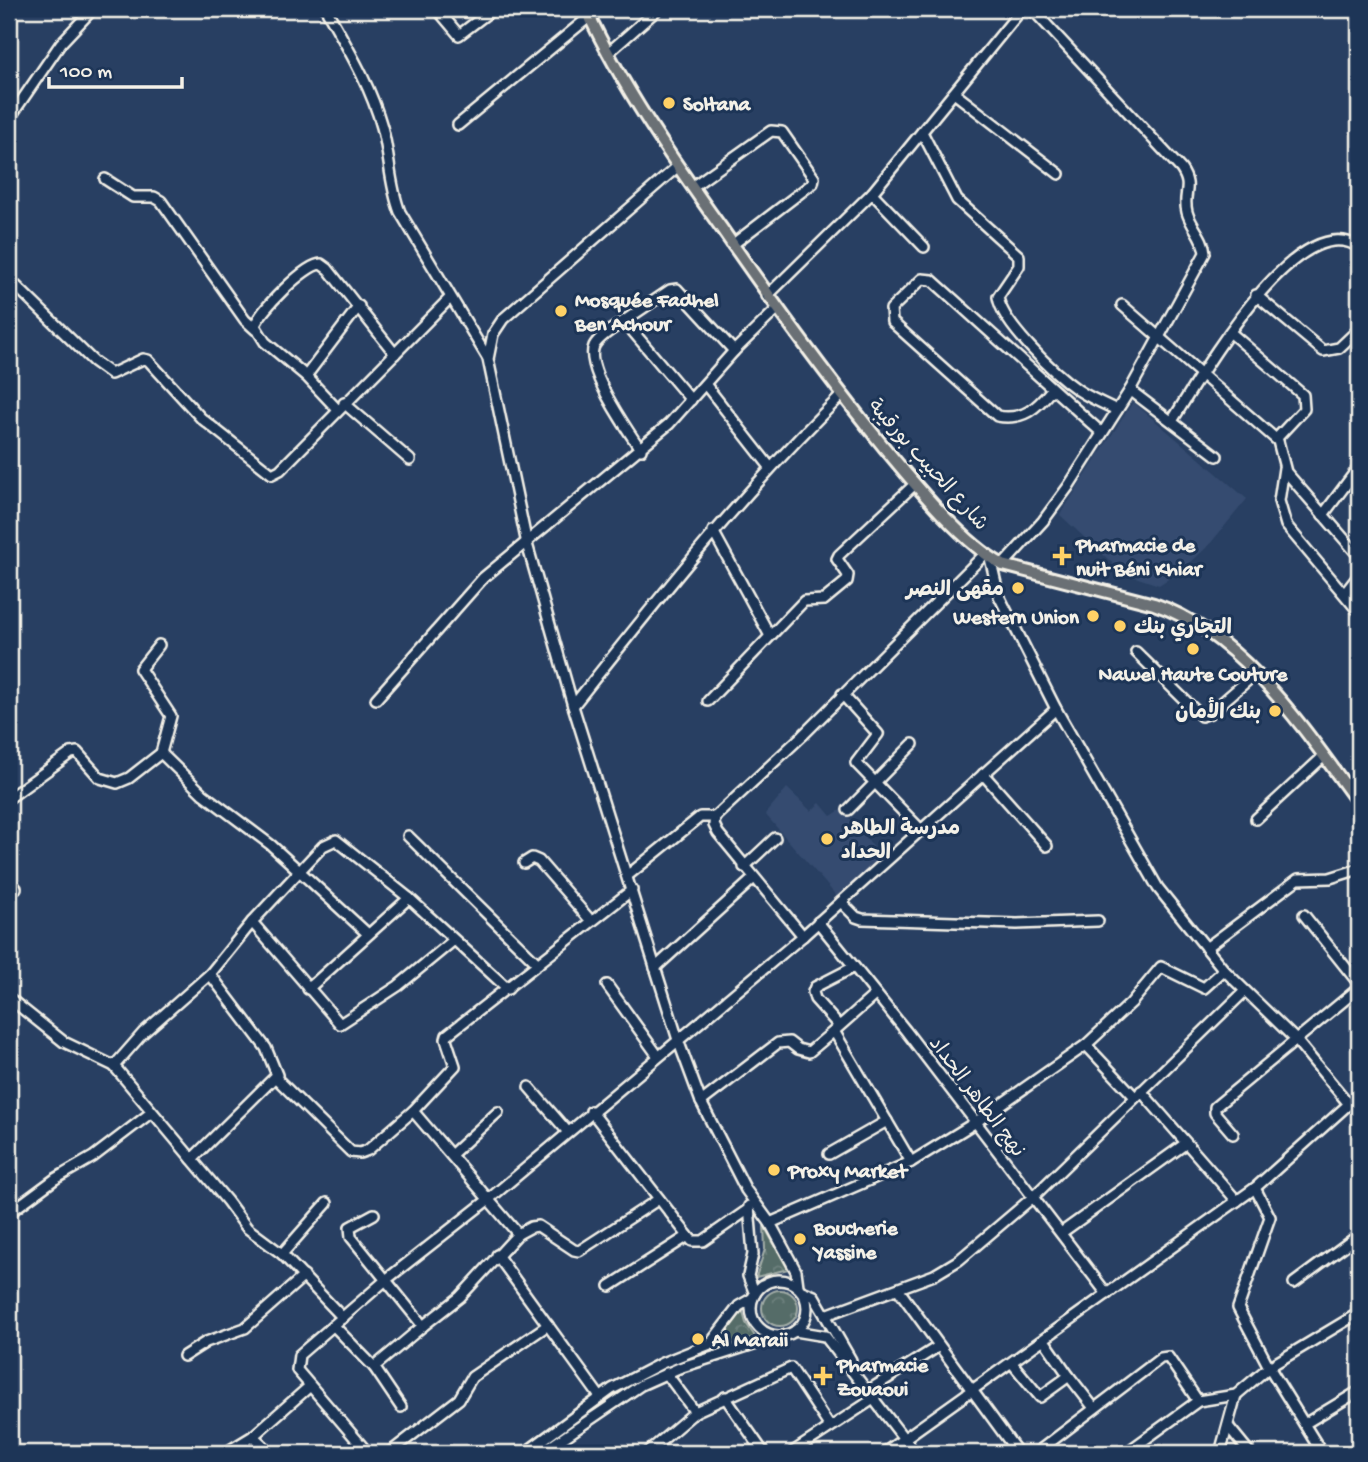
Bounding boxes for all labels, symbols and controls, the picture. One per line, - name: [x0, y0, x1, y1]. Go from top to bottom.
- scale bar: [49, 46, 182, 90]
- text: 100 m: [59, 61, 112, 86]
- place label: Soltana: [683, 94, 751, 119]
- marker: Soltana: [661, 95, 677, 111]
- place label: Mosquée Fadhel Ben Achour: [574, 290, 719, 339]
- marker: Mosquée Fadhel Ben Achour: [553, 303, 569, 319]
- street label: شارع الحبيب بورقيبة: [861, 395, 992, 537]
- place label: Pharmacie de nuit Béni Khiar: [1075, 535, 1204, 584]
- marker: Pharmacie de nuit Béni Khiar: [1054, 548, 1070, 564]
- place label: مقهى النصر: [904, 579, 1004, 604]
- marker: مقهى النصر: [1010, 580, 1026, 596]
- place label: Western Union: [952, 607, 1080, 632]
- marker: Western Union: [1085, 608, 1101, 624]
- place label: التجاري بنك: [1134, 617, 1232, 642]
- marker: التجاري بنك: [1112, 618, 1128, 634]
- marker: Nawel Haute Couture: [1185, 641, 1201, 657]
- place label: Nawel Haute Couture: [1099, 664, 1289, 689]
- place label: بنك الأمان: [1175, 697, 1261, 727]
- marker: بنك الأمان: [1267, 703, 1283, 719]
- place label: مدرسة الطاهر الحداد: [839, 817, 960, 867]
- marker: مدرسة الطاهر الحداد: [819, 831, 835, 847]
- street label: نهج الطاهر الحداد: [922, 1033, 1029, 1163]
- place label: Proxy Market: [787, 1161, 909, 1186]
- marker: Proxy Market: [766, 1162, 782, 1178]
- place label: Boucherie Yassine: [811, 1218, 899, 1267]
- marker: Boucherie Yassine: [792, 1231, 808, 1247]
- place label: Al Maraii: [711, 1330, 788, 1355]
- marker: Al Maraii: [690, 1331, 706, 1347]
- place label: Pharmacie Zouaoui: [836, 1355, 929, 1404]
- marker: Pharmacie Zouaoui: [815, 1368, 831, 1384]

